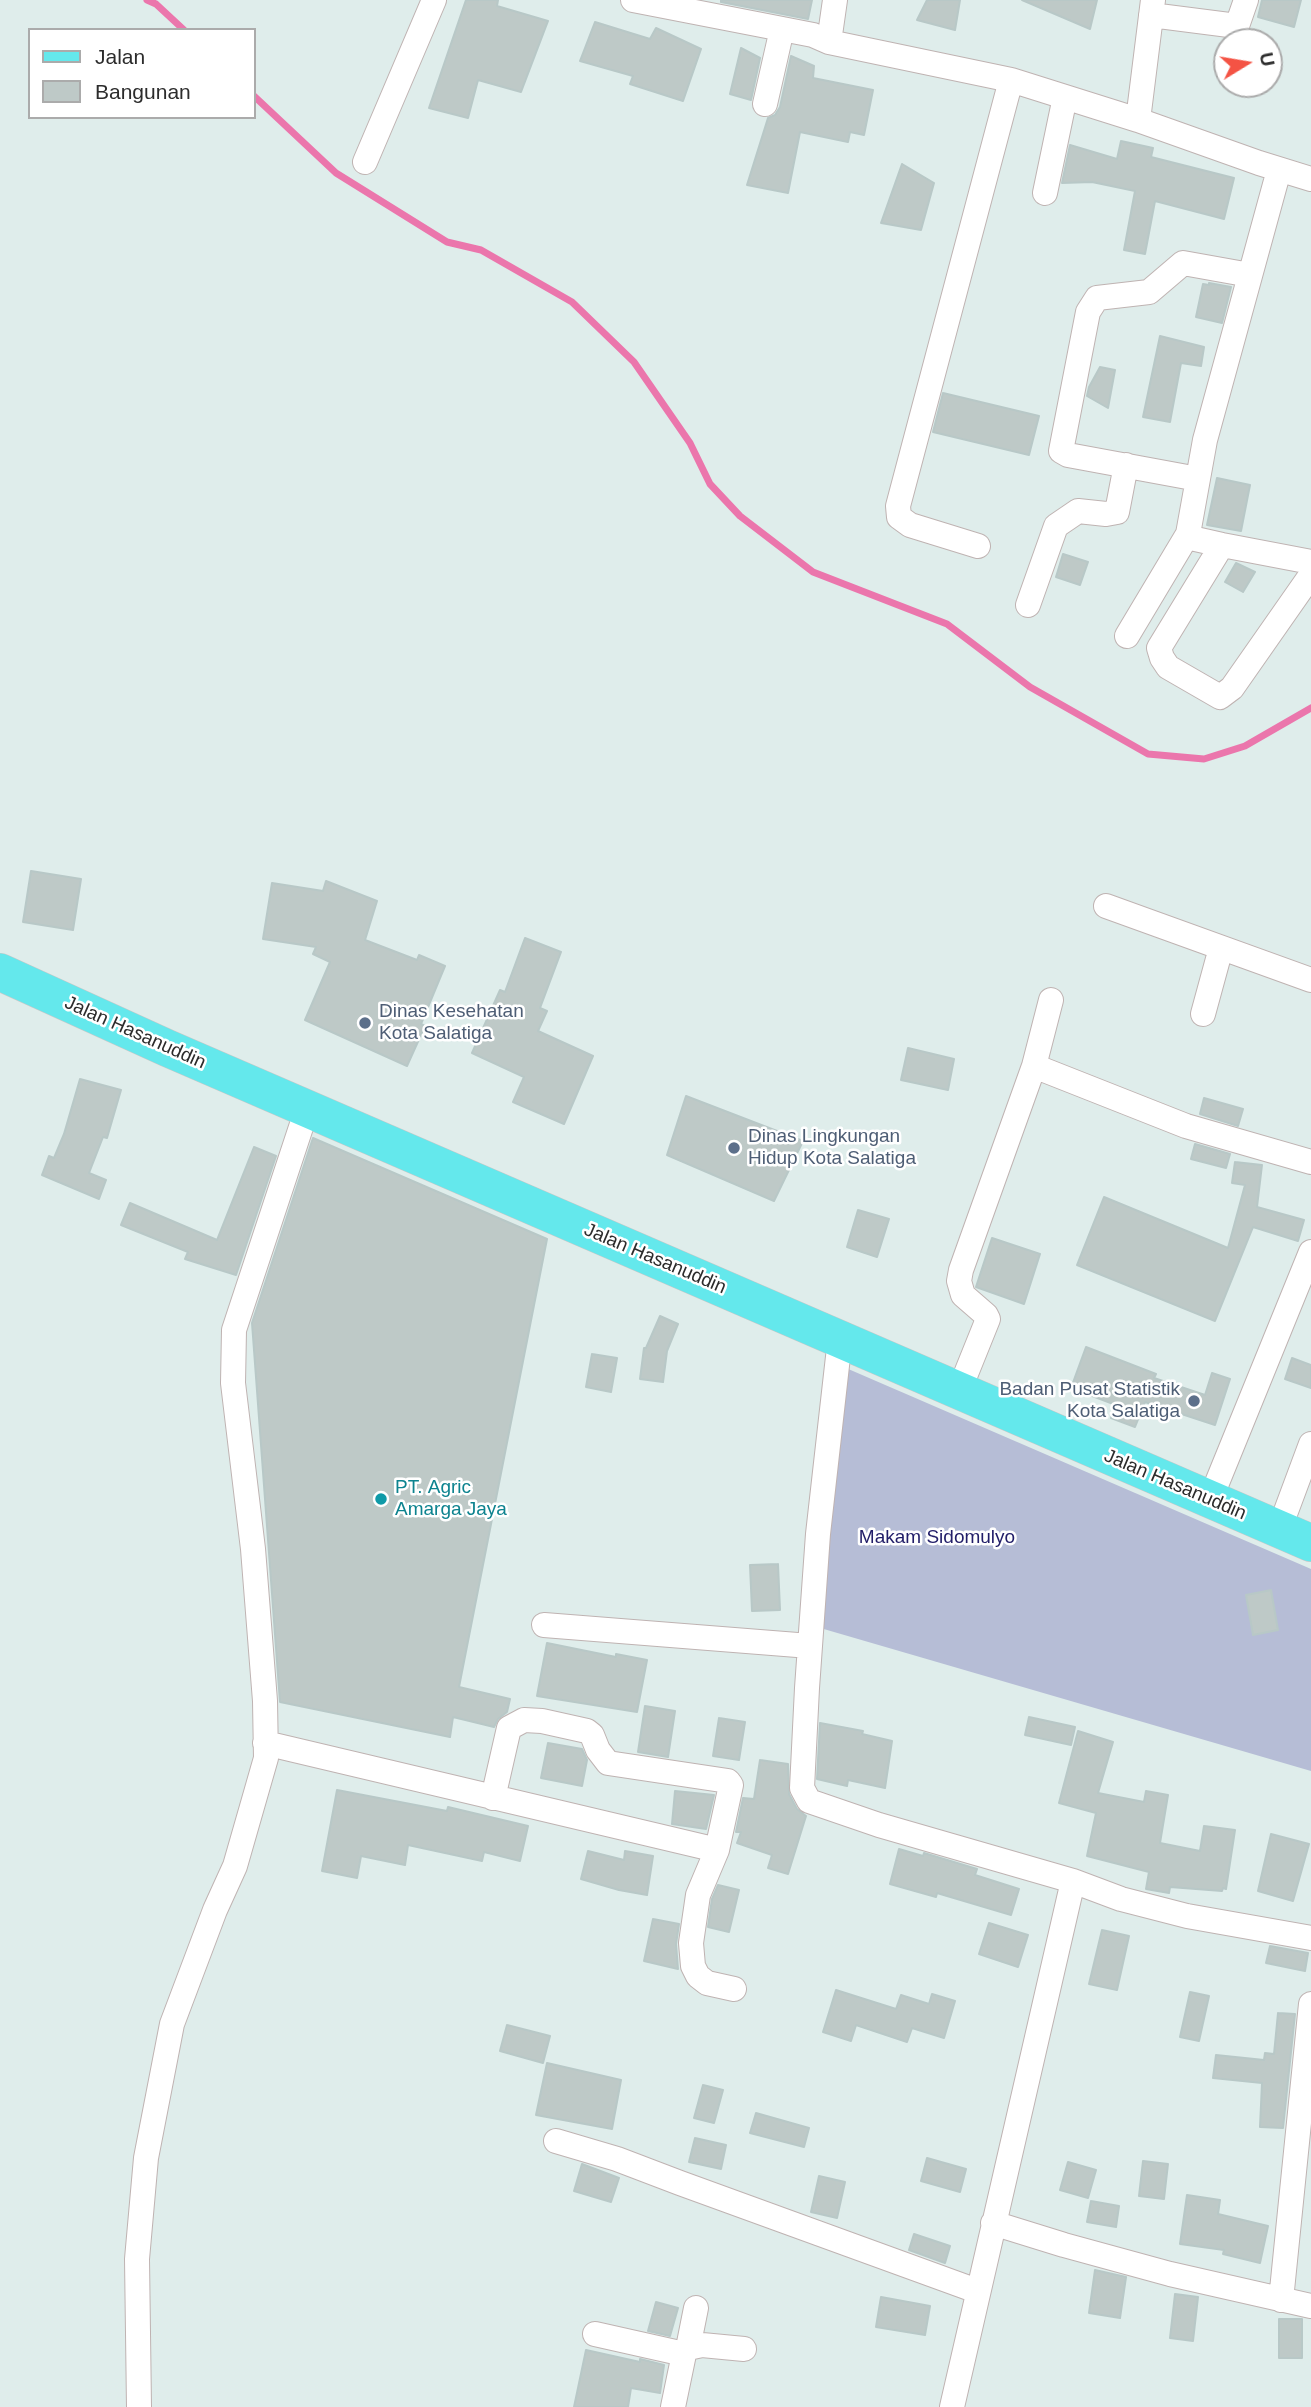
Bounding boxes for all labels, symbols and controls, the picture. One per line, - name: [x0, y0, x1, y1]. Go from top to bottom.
- legend: [28, 28, 256, 119]
- north arrow: [1213, 28, 1283, 98]
- text: Jalan: [95, 45, 145, 68]
- text: U: [1256, 51, 1279, 68]
- text: Bangunan: [95, 80, 191, 103]
- street label: Jalan Hasanuddin: [61, 992, 209, 1074]
- place label: Dinas Kesehatan Kota Salatiga: [379, 1001, 524, 1045]
- marker: Dinas Kesehatan Kota Salatiga: [357, 1015, 373, 1031]
- place label: Dinas Lingkungan Hidup Kota Salatiga: [748, 1126, 916, 1170]
- marker: Dinas Lingkungan Hidup Kota Salatiga: [726, 1140, 742, 1156]
- street label: Jalan Hasanuddin: [581, 1219, 729, 1299]
- place label: Badan Pusat Statistik Kota Salatiga: [999, 1379, 1180, 1423]
- marker: Badan Pusat Statistik Kota Salatiga: [1186, 1393, 1202, 1409]
- street label: Jalan Hasanuddin: [1101, 1445, 1249, 1525]
- place label: PT. Agric Amarga Jaya: [395, 1477, 507, 1521]
- marker: PT. Agric Amarga Jaya: [373, 1491, 389, 1507]
- park label: Makam Sidomulyo: [859, 1527, 1015, 1549]

